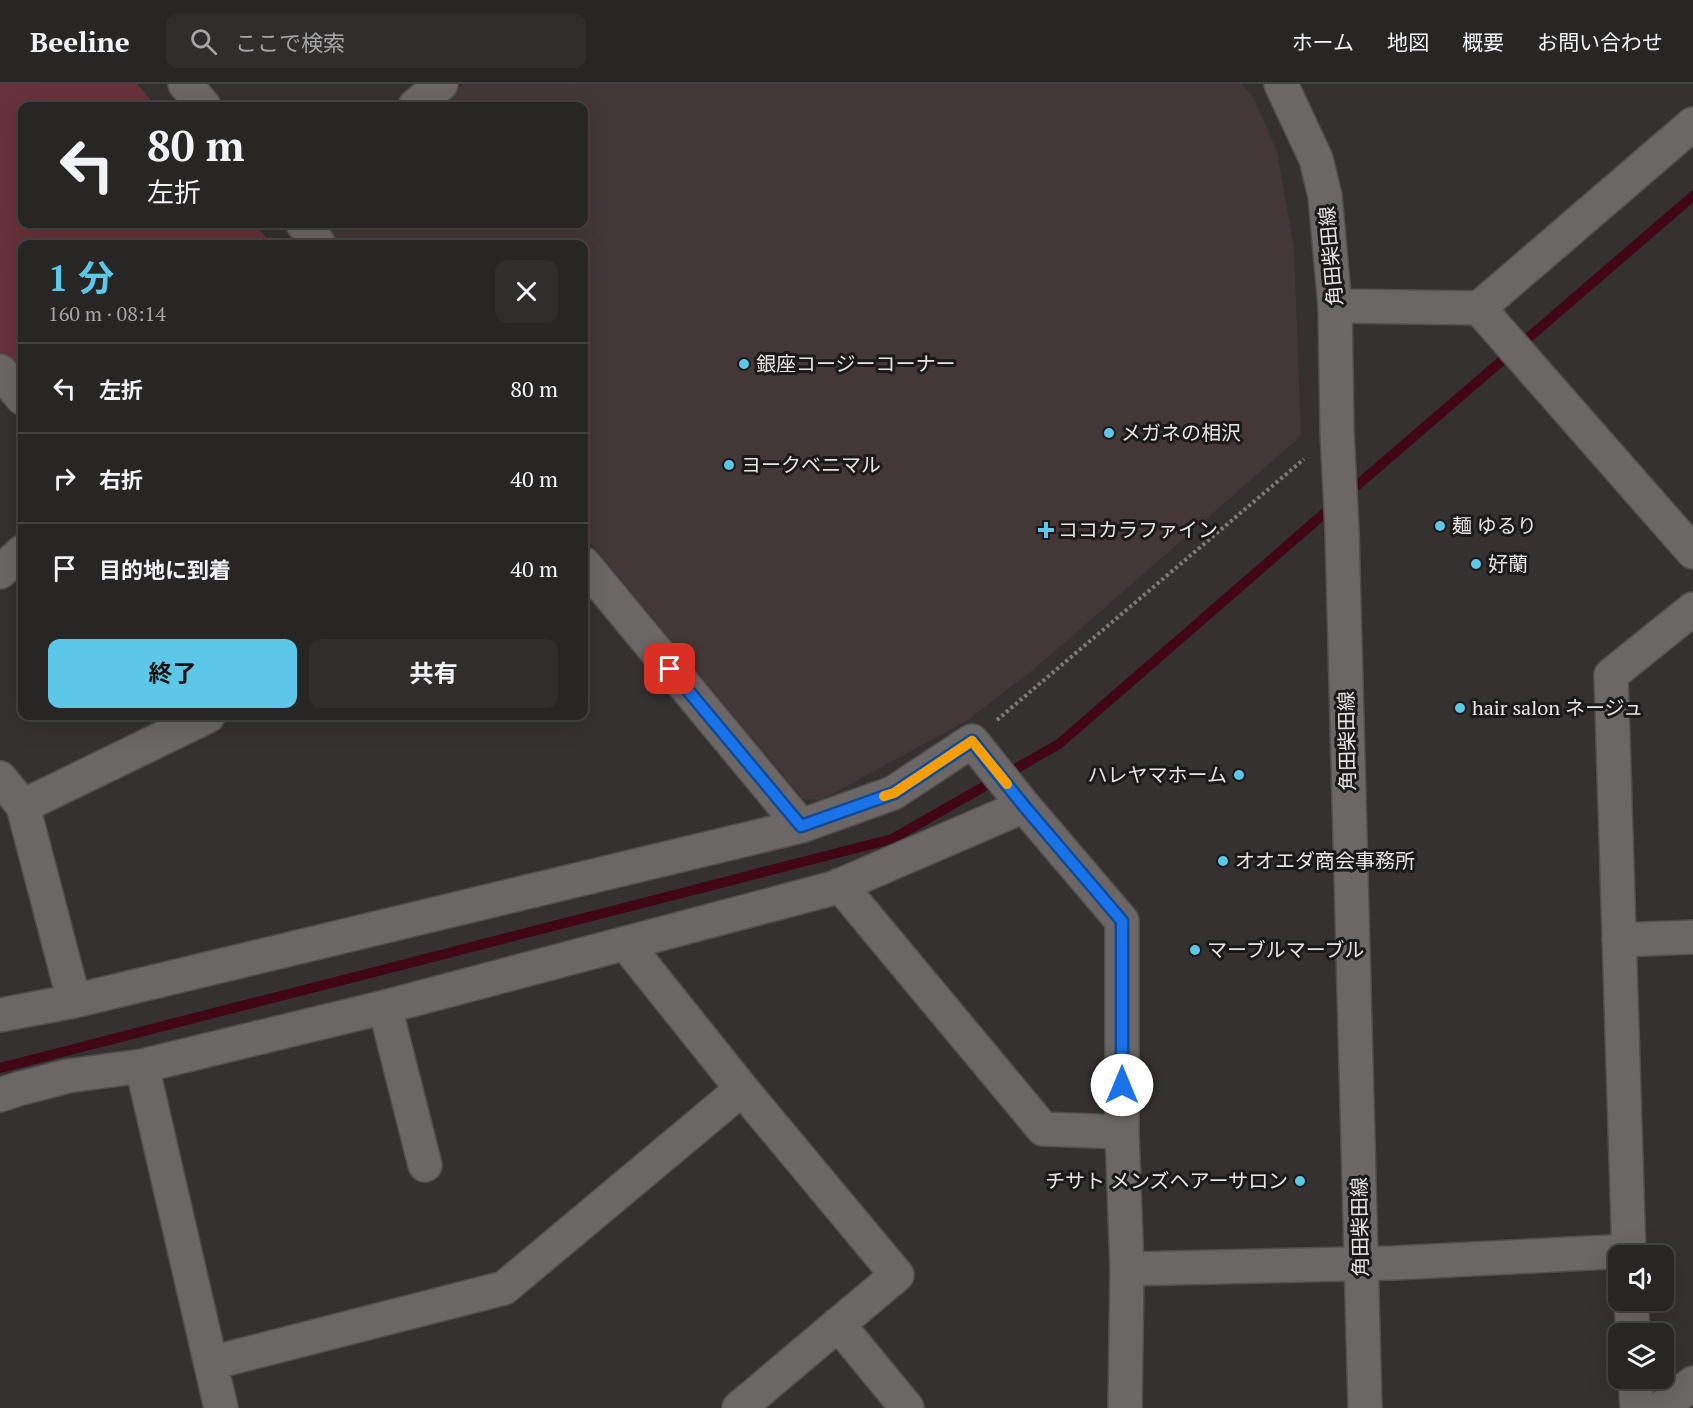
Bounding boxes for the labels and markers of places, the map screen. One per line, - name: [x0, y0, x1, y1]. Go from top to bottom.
- place label: 銀座コージーコーナー: [756, 350, 956, 377]
- marker: 銀座コージーコーナー: [737, 357, 751, 371]
- place label: メガネの相沢: [1121, 419, 1241, 446]
- marker: メガネの相沢: [1102, 426, 1116, 440]
- place label: ヨークベニマル: [741, 451, 881, 478]
- marker: ヨークベニマル: [722, 458, 736, 472]
- place label: 麺 ゆるり: [1452, 512, 1537, 539]
- place label: ココカラファイン: [1058, 516, 1218, 543]
- marker: 麺 ゆるり: [1433, 519, 1447, 533]
- marker: ココカラファイン: [1039, 523, 1053, 537]
- place label: 好蘭: [1488, 550, 1528, 577]
- marker: 好蘭: [1469, 557, 1483, 571]
- pin: [644, 643, 695, 694]
- place label: hair salon ネージュ: [1472, 694, 1643, 721]
- marker: hair salon ネージュ: [1453, 701, 1467, 715]
- place label: ハレヤマホーム: [1088, 761, 1227, 788]
- marker: ハレヤマホーム: [1232, 768, 1246, 782]
- place label: オオエダ商会事務所: [1235, 847, 1415, 874]
- marker: オオエダ商会事務所: [1216, 854, 1230, 868]
- place label: マーブルマーブル: [1207, 936, 1365, 963]
- marker: マーブルマーブル: [1188, 943, 1202, 957]
- place label: チサト メンズヘアーサロン: [1045, 1167, 1288, 1194]
- marker: チサト メンズヘアーサロン: [1293, 1174, 1307, 1188]

